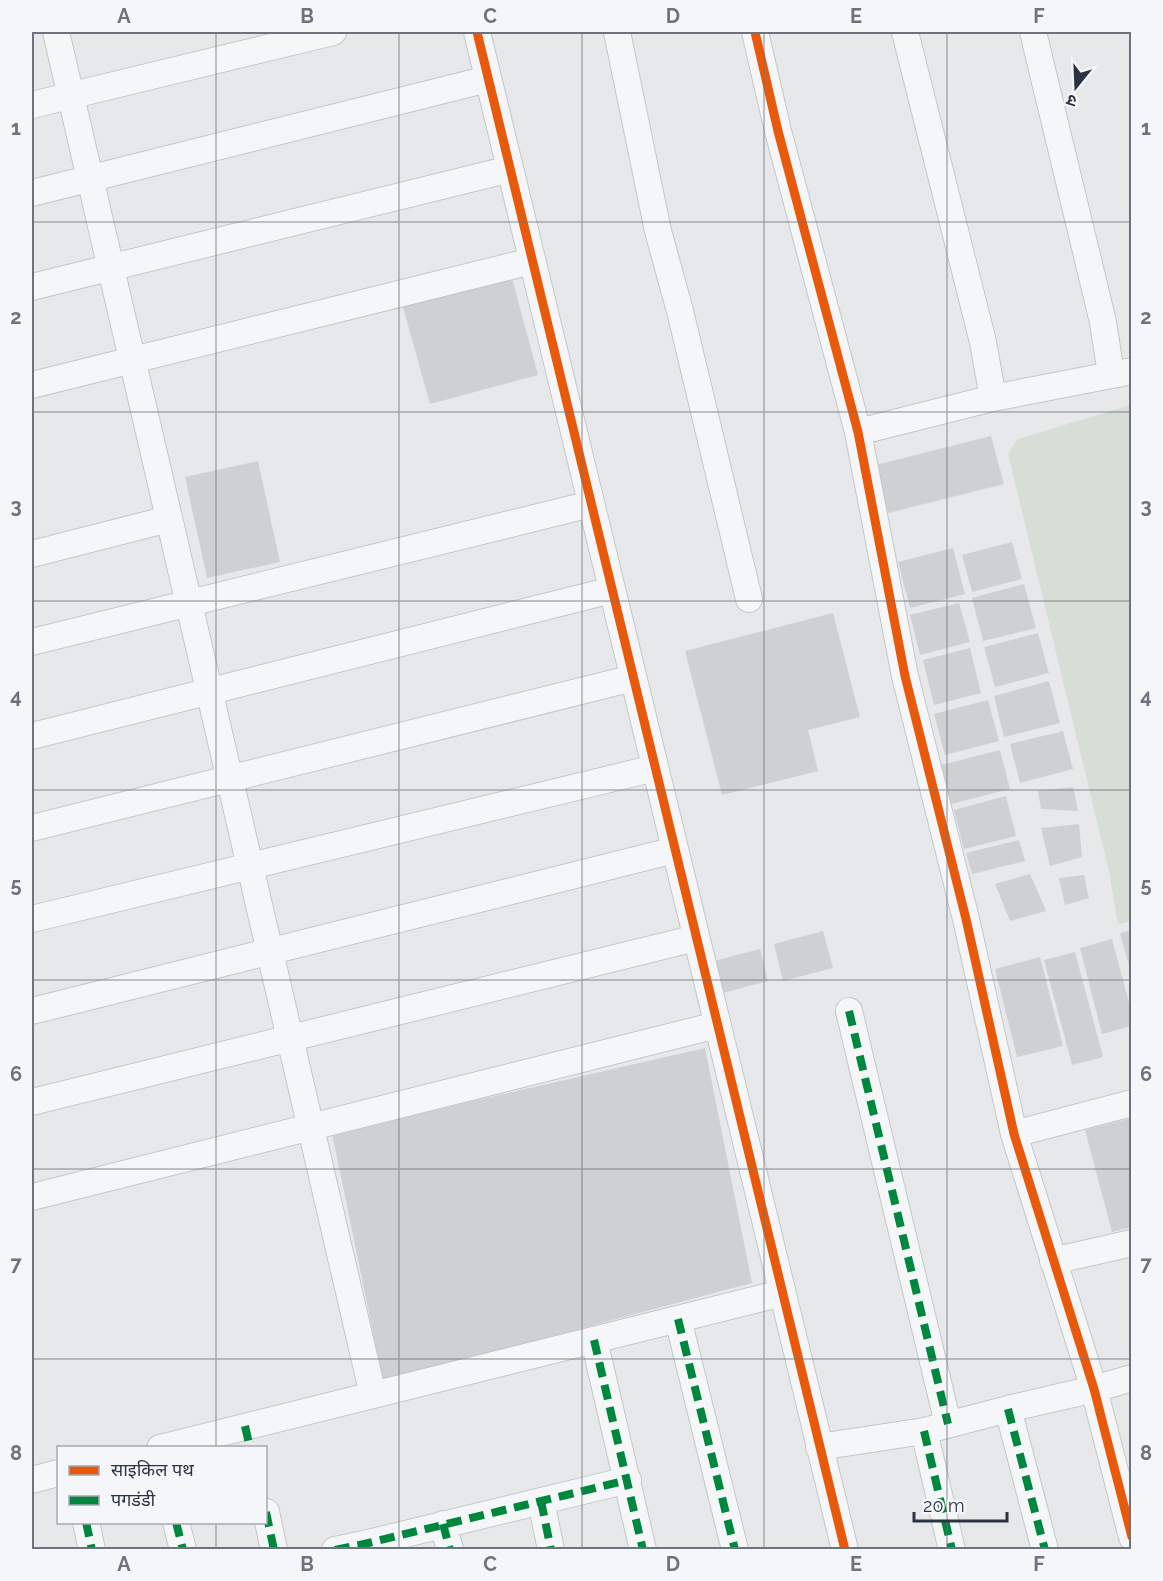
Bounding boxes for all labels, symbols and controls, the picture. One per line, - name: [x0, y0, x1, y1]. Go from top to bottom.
- text: A: [117, 4, 131, 28]
- text: B: [300, 4, 314, 28]
- text: C: [483, 4, 497, 28]
- text: D: [666, 4, 680, 28]
- text: E: [850, 4, 862, 28]
- text: F: [1033, 4, 1045, 28]
- north arrow: [1046, 57, 1106, 117]
- text: उ: [1064, 90, 1079, 111]
- text: 1: [11, 116, 21, 140]
- text: 1: [1141, 116, 1151, 140]
- text: 2: [10, 305, 22, 329]
- text: 2: [1140, 305, 1152, 329]
- text: 3: [10, 494, 22, 518]
- text: 3: [1140, 494, 1152, 518]
- text: 4: [10, 684, 22, 708]
- text: 4: [1140, 684, 1152, 708]
- text: 5: [10, 873, 22, 897]
- text: 5: [1140, 873, 1152, 897]
- text: 6: [10, 1062, 22, 1086]
- text: 6: [1140, 1062, 1152, 1086]
- text: 7: [10, 1252, 22, 1276]
- text: 7: [1140, 1252, 1152, 1276]
- text: 8: [10, 1441, 22, 1465]
- text: 8: [1140, 1441, 1152, 1465]
- legend: [57, 1446, 267, 1524]
- text: साइकिल पथ: [111, 1459, 194, 1480]
- scale bar: [914, 1485, 1007, 1523]
- text: पगडंडी: [111, 1489, 156, 1510]
- text: 20 m: [923, 1495, 965, 1516]
- text: A: [117, 1552, 131, 1576]
- text: B: [300, 1552, 314, 1576]
- text: C: [483, 1552, 497, 1576]
- text: D: [666, 1552, 680, 1576]
- text: E: [850, 1552, 862, 1576]
- text: F: [1033, 1552, 1045, 1576]

